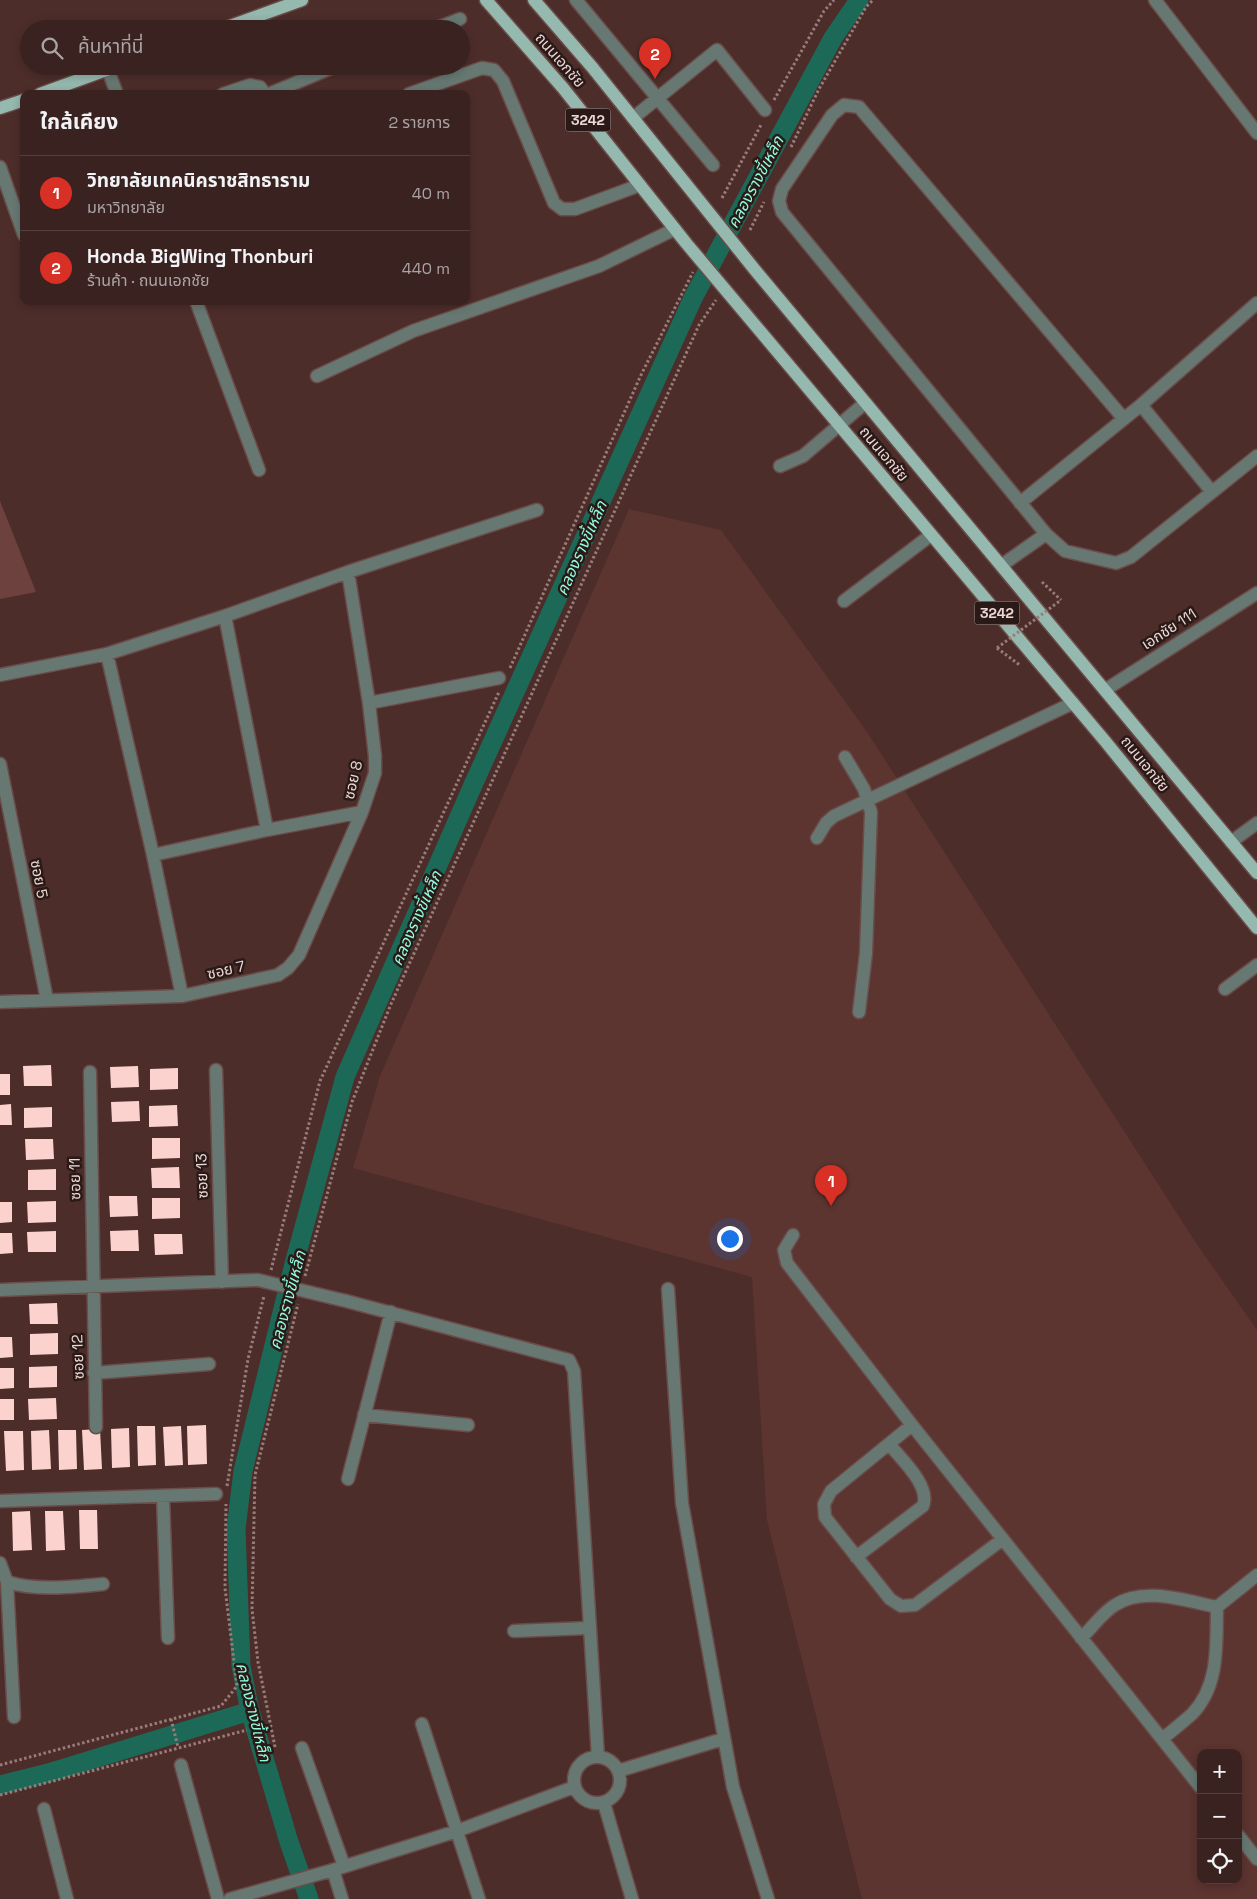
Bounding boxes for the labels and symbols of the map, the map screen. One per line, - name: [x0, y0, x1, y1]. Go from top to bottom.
- street label: ถนนเอกชัย: [531, 28, 589, 91]
- pin: 2: [639, 38, 671, 79]
- road number: 3242: [566, 108, 610, 132]
- water label: คลองรางขี้เหล็ก: [722, 131, 789, 232]
- street label: ถนนเอกชัย: [856, 422, 913, 485]
- water label: คลองรางขี้เหล็ก: [550, 496, 612, 599]
- road number: 3242: [974, 602, 1020, 624]
- street label: เอกชัย 111: [1138, 604, 1200, 653]
- street label: ถนนเอกชัย: [1117, 732, 1174, 795]
- street label: ซอย 8: [339, 759, 366, 801]
- street label: ซอย 5: [26, 858, 53, 900]
- water label: คลองรางขี้เหล็ก: [385, 866, 447, 969]
- street label: ซอย 7: [205, 956, 247, 983]
- street label: ซอย 13: [191, 1153, 212, 1199]
- street label: ซอย 11: [65, 1158, 84, 1200]
- pin: 1: [815, 1165, 847, 1206]
- your location: [717, 1226, 743, 1252]
- water label: คลองรางขี้เหล็ก: [263, 1247, 311, 1352]
- street label: ซอย 12: [67, 1334, 88, 1380]
- water label: คลองรางขี้เหล็ก: [231, 1660, 277, 1765]

